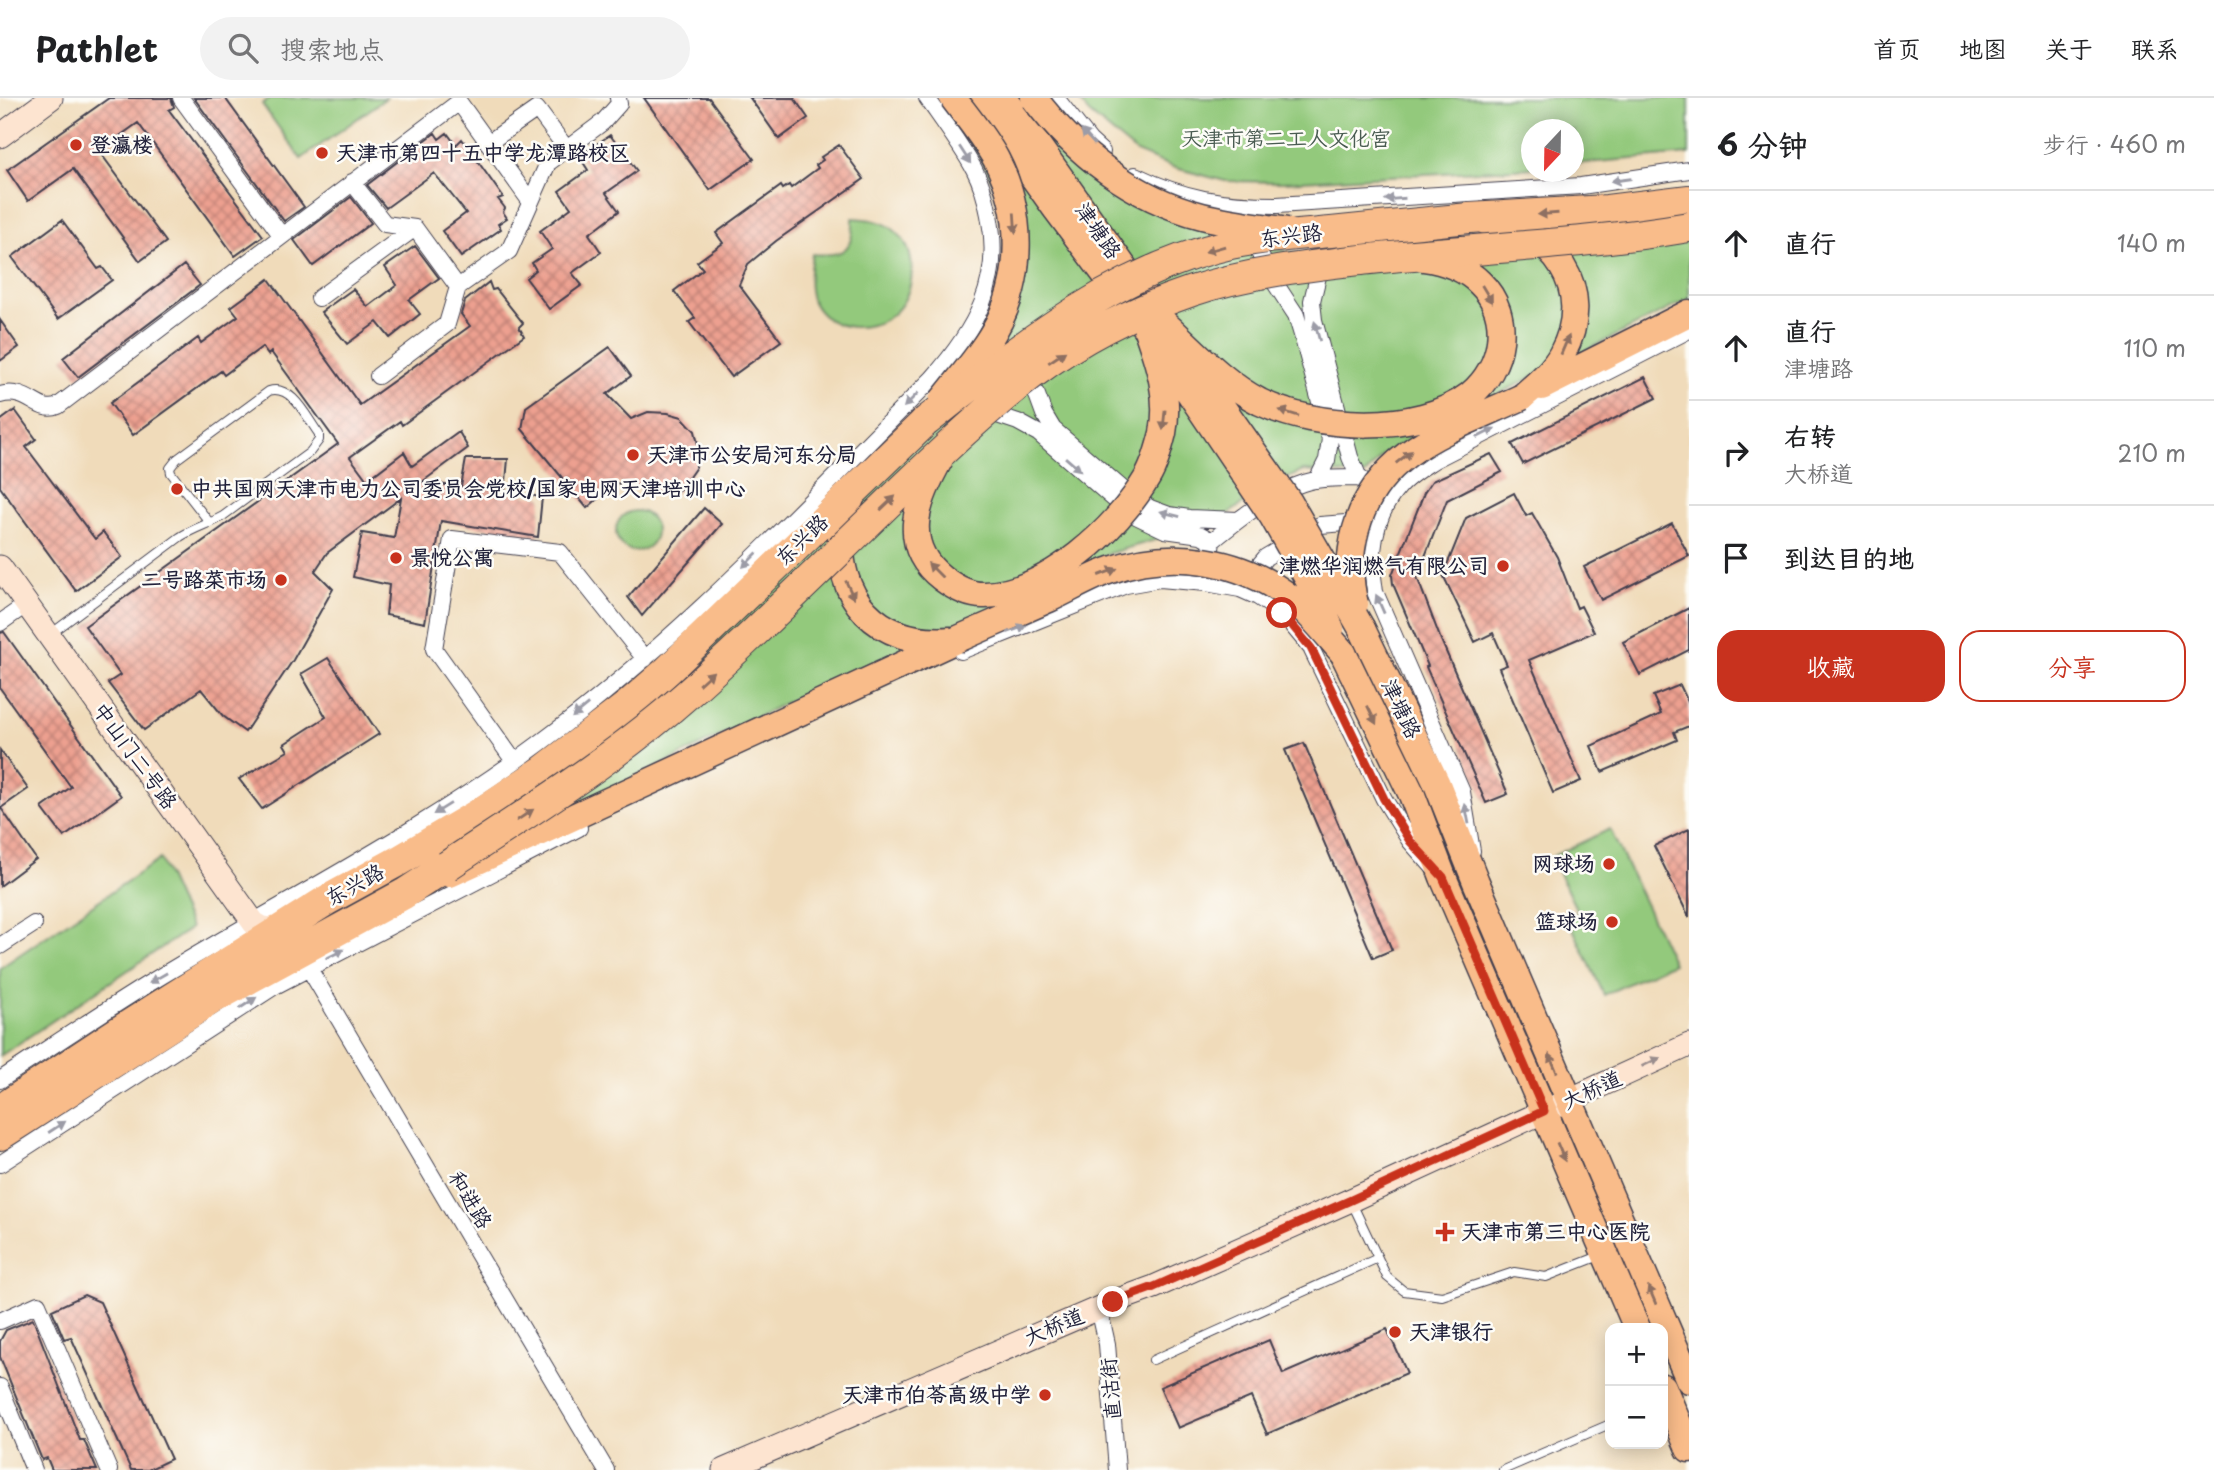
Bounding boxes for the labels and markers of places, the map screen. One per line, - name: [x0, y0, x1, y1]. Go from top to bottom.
- place label: 登瀛楼: [90, 127, 153, 159]
- place label: 天津市第四十五中学龙潭路校区: [336, 135, 630, 167]
- marker: 登瀛楼: [68, 137, 84, 153]
- marker: 天津市第四十五中学龙潭路校区: [314, 145, 330, 161]
- place label: 天津市公安局河东分局: [647, 437, 857, 469]
- marker: 天津市公安局河东分局: [625, 447, 641, 463]
- place label: 中共国网天津市电力公司委员会党校/国家电网天津培训中心: [191, 471, 746, 503]
- marker: 中共国网天津市电力公司委员会党校/国家电网天津培训中心: [169, 481, 185, 497]
- place label: 景悦公寓: [410, 540, 494, 572]
- place label: 津燃华润燃气有限公司: [1279, 548, 1489, 580]
- marker: 景悦公寓: [388, 550, 404, 566]
- marker: 津燃华润燃气有限公司: [1495, 558, 1511, 574]
- place label: 二号路菜市场: [141, 562, 267, 594]
- marker: 二号路菜市场: [273, 572, 289, 588]
- place label: 网球场: [1532, 846, 1595, 878]
- marker: 网球场: [1601, 856, 1617, 872]
- place label: 篮球场: [1535, 904, 1598, 936]
- marker: 篮球场: [1604, 914, 1620, 930]
- place label: 天津市第三中心医院: [1461, 1214, 1650, 1246]
- marker: 天津市第三中心医院: [1435, 1222, 1455, 1242]
- place label: 天津银行: [1409, 1314, 1493, 1346]
- marker: 天津银行: [1387, 1324, 1403, 1340]
- place label: 天津市伯苓高级中学: [842, 1377, 1031, 1409]
- marker: 天津市伯苓高级中学: [1037, 1387, 1053, 1403]

